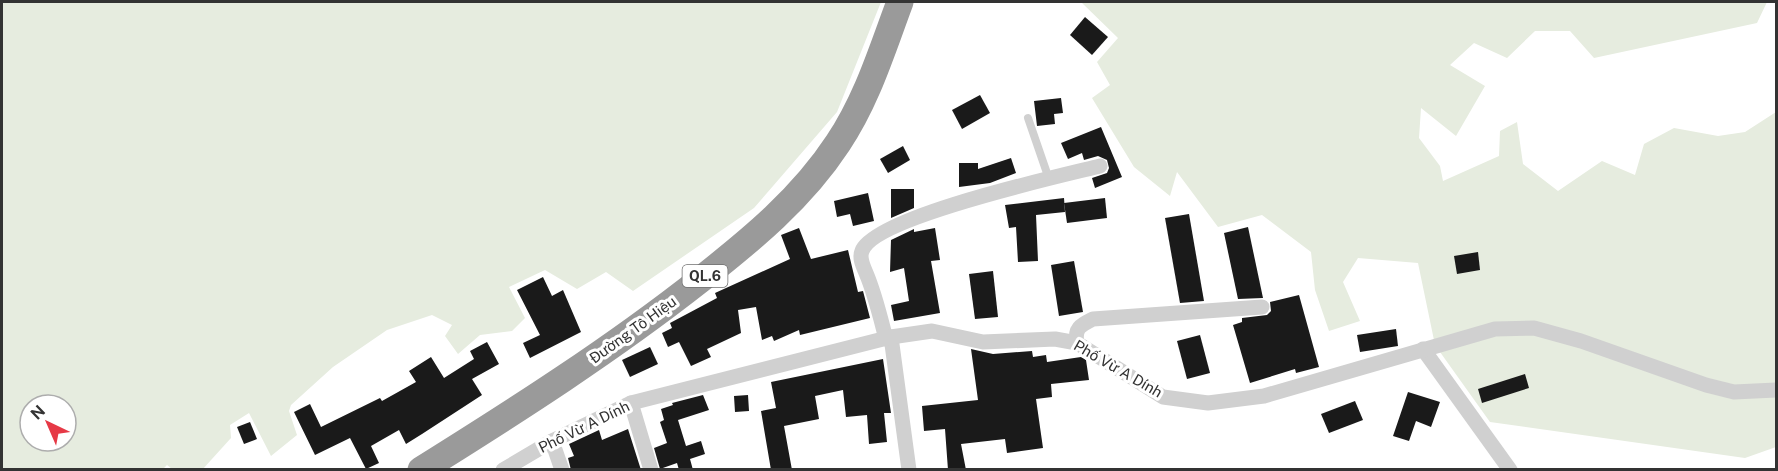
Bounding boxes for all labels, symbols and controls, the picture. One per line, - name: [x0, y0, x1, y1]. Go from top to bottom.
- road number: QL.6: [682, 265, 728, 287]
- street label: Đường Tô Hiệu: [586, 292, 679, 367]
- street label: Phố Vừ A Dính: [1071, 336, 1165, 401]
- north arrow: [18, 393, 78, 453]
- street label: Phố Vừ A Dính: [536, 397, 632, 456]
- text: N: [27, 401, 49, 424]

